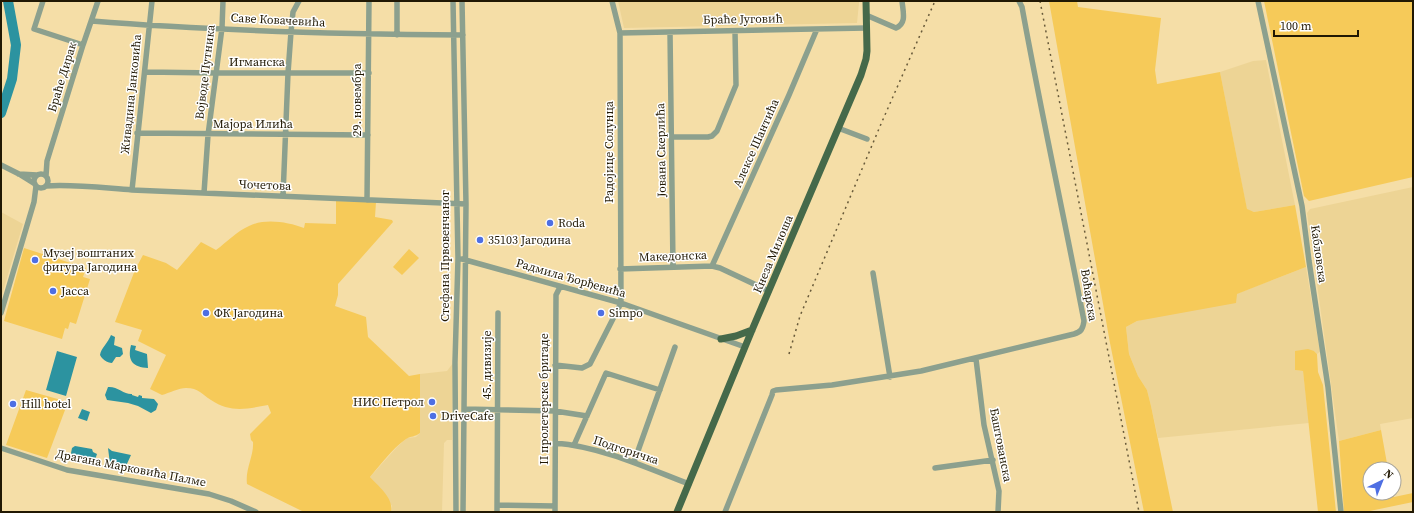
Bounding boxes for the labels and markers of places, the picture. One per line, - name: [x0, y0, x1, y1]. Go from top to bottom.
- place label: Roda: [558, 215, 586, 231]
- marker: Roda: [545, 218, 555, 228]
- place label: 35103 Јагодина: [488, 232, 572, 248]
- marker: 35103 Јагодина: [475, 235, 485, 245]
- place label: Музеј воштаних фигура Јагодина: [43, 245, 138, 275]
- marker: Музеј воштаних фигура Јагодина: [30, 255, 40, 265]
- place label: Јасса: [60, 283, 90, 299]
- marker: Јасса: [48, 286, 58, 296]
- place label: ФК Јагодина: [214, 305, 284, 321]
- place label: Simpo: [609, 305, 643, 321]
- marker: ФК Јагодина: [201, 308, 211, 318]
- marker: Simpo: [596, 308, 606, 318]
- place label: НИС Петрол: [353, 394, 424, 410]
- place label: Hill hotel: [21, 396, 72, 412]
- marker: НИС Петрол: [427, 397, 437, 407]
- marker: Hill hotel: [8, 399, 18, 409]
- place label: DriveCafe: [441, 408, 494, 424]
- marker: DriveCafe: [428, 411, 438, 421]

